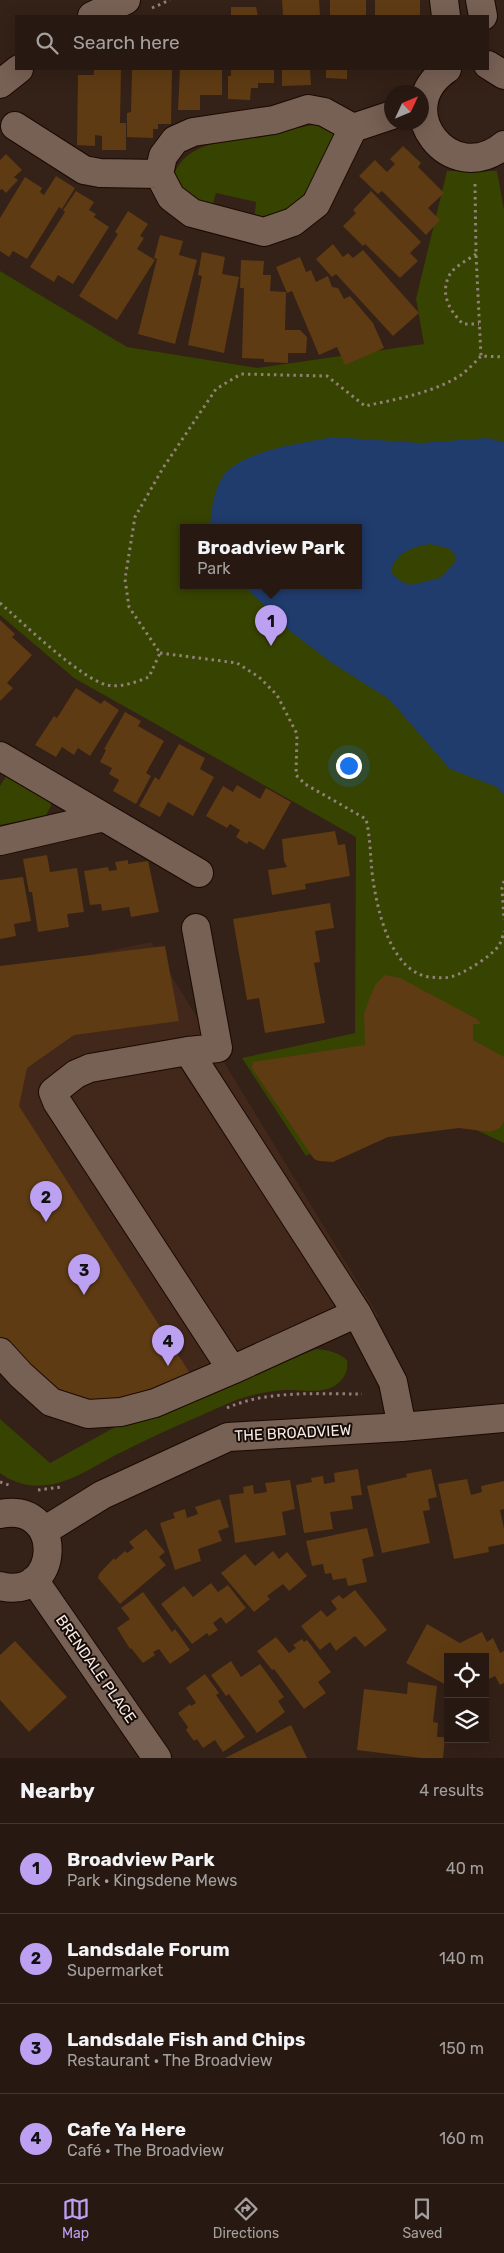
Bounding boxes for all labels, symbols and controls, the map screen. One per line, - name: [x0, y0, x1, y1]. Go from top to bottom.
- search box: [15, 15, 489, 70]
- icon: search: [33, 29, 61, 57]
- text: Search here: [73, 31, 180, 54]
- north arrow: [384, 85, 429, 130]
- popup: [180, 524, 362, 589]
- text: Broadview Park: [197, 536, 345, 559]
- text: Park: [197, 559, 231, 578]
- pin: 1: [255, 605, 287, 646]
- your location: [336, 753, 362, 779]
- pin: 2: [30, 1181, 62, 1222]
- pin: 3: [68, 1254, 100, 1295]
- pin: 4: [152, 1325, 184, 1366]
- street label: THE BROADVIEW: [234, 1421, 352, 1445]
- street label: BRENDALE PLACE: [52, 1611, 140, 1727]
- map controls: [444, 1653, 489, 1743]
- button: locate: [444, 1653, 489, 1698]
- button: layers: [444, 1698, 489, 1743]
- text: Nearby: [20, 1778, 95, 1803]
- text: 4 results: [419, 1781, 484, 1800]
- text: Broadview Park: [67, 1848, 215, 1871]
- text: 1: [32, 1859, 40, 1878]
- text: 40 m: [446, 1859, 484, 1878]
- text: Park · Kingsdene Mews: [67, 1871, 237, 1890]
- text: Landsdale Forum: [67, 1938, 230, 1961]
- text: 2: [31, 1949, 41, 1968]
- text: 140 m: [439, 1949, 484, 1968]
- text: Supermarket: [67, 1961, 163, 1980]
- text: Landsdale Fish and Chips: [67, 2028, 305, 2051]
- text: 3: [31, 2039, 41, 2058]
- text: 150 m: [439, 2039, 484, 2058]
- text: Restaurant · The Broadview: [67, 2051, 273, 2070]
- text: Cafe Ya Here: [67, 2118, 186, 2141]
- text: 4: [31, 2129, 41, 2148]
- text: 160 m: [439, 2129, 484, 2148]
- text: Café · The Broadview: [67, 2141, 224, 2160]
- tab: Map: [62, 2195, 90, 2242]
- tab: Directions: [213, 2195, 279, 2242]
- tab: Saved: [402, 2195, 442, 2242]

